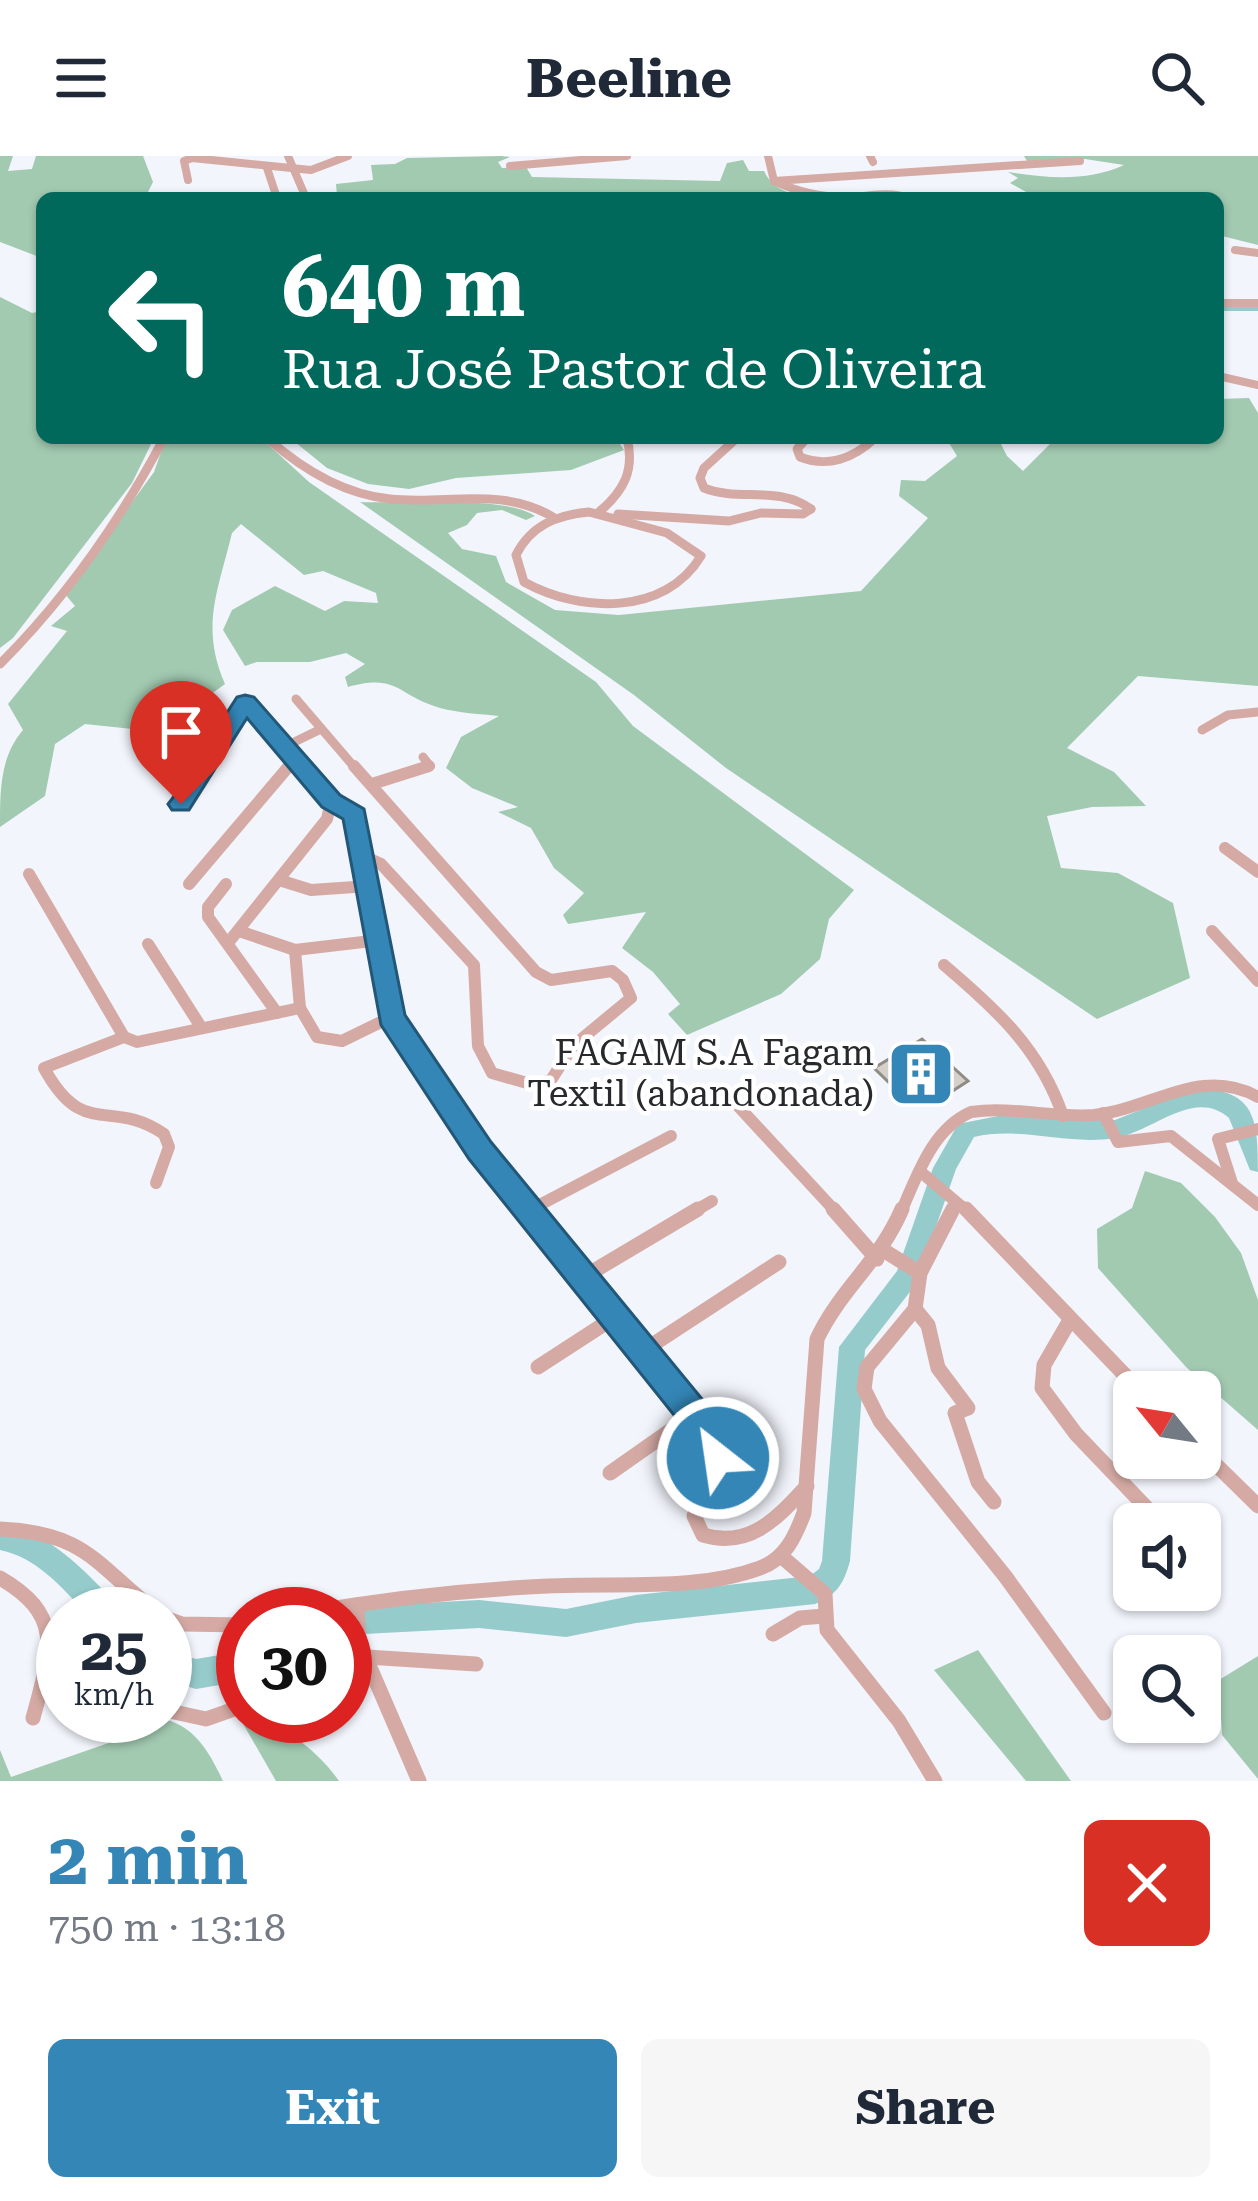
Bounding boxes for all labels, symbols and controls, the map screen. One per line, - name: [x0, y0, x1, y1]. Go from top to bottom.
- icon: menu: [48, 45, 114, 111]
- icon: search: [1144, 45, 1210, 111]
- text: Beeline: [526, 47, 732, 110]
- text: 640 m: [282, 238, 525, 336]
- icon: left: [84, 240, 240, 396]
- text: Rua José Pastor de Oliveira: [282, 338, 986, 401]
- pin: [130, 681, 232, 804]
- icon: arrive: [148, 699, 214, 765]
- place label: FAGAM S.A Fagam Textil (abandonada): [527, 1032, 874, 1115]
- building icon: FAGAM S.A Fagam Textil (abandonada): [886, 1039, 956, 1109]
- north arrow: [1113, 1371, 1221, 1479]
- map controls: [1113, 1371, 1221, 1743]
- position arrow: [655, 1395, 781, 1521]
- button: sound: [1113, 1503, 1221, 1611]
- speed limit sign: 30: [216, 1587, 372, 1743]
- text: 25: [80, 1614, 148, 1685]
- button: search: [1113, 1635, 1221, 1743]
- text: km/h: [74, 1677, 154, 1712]
- text: 2 min: [48, 1817, 248, 1902]
- button: close: [1084, 1820, 1210, 1946]
- text: 750 m · 13:18: [48, 1905, 286, 1951]
- button: Exit: [48, 2039, 617, 2177]
- button: Share: [641, 2039, 1210, 2177]

